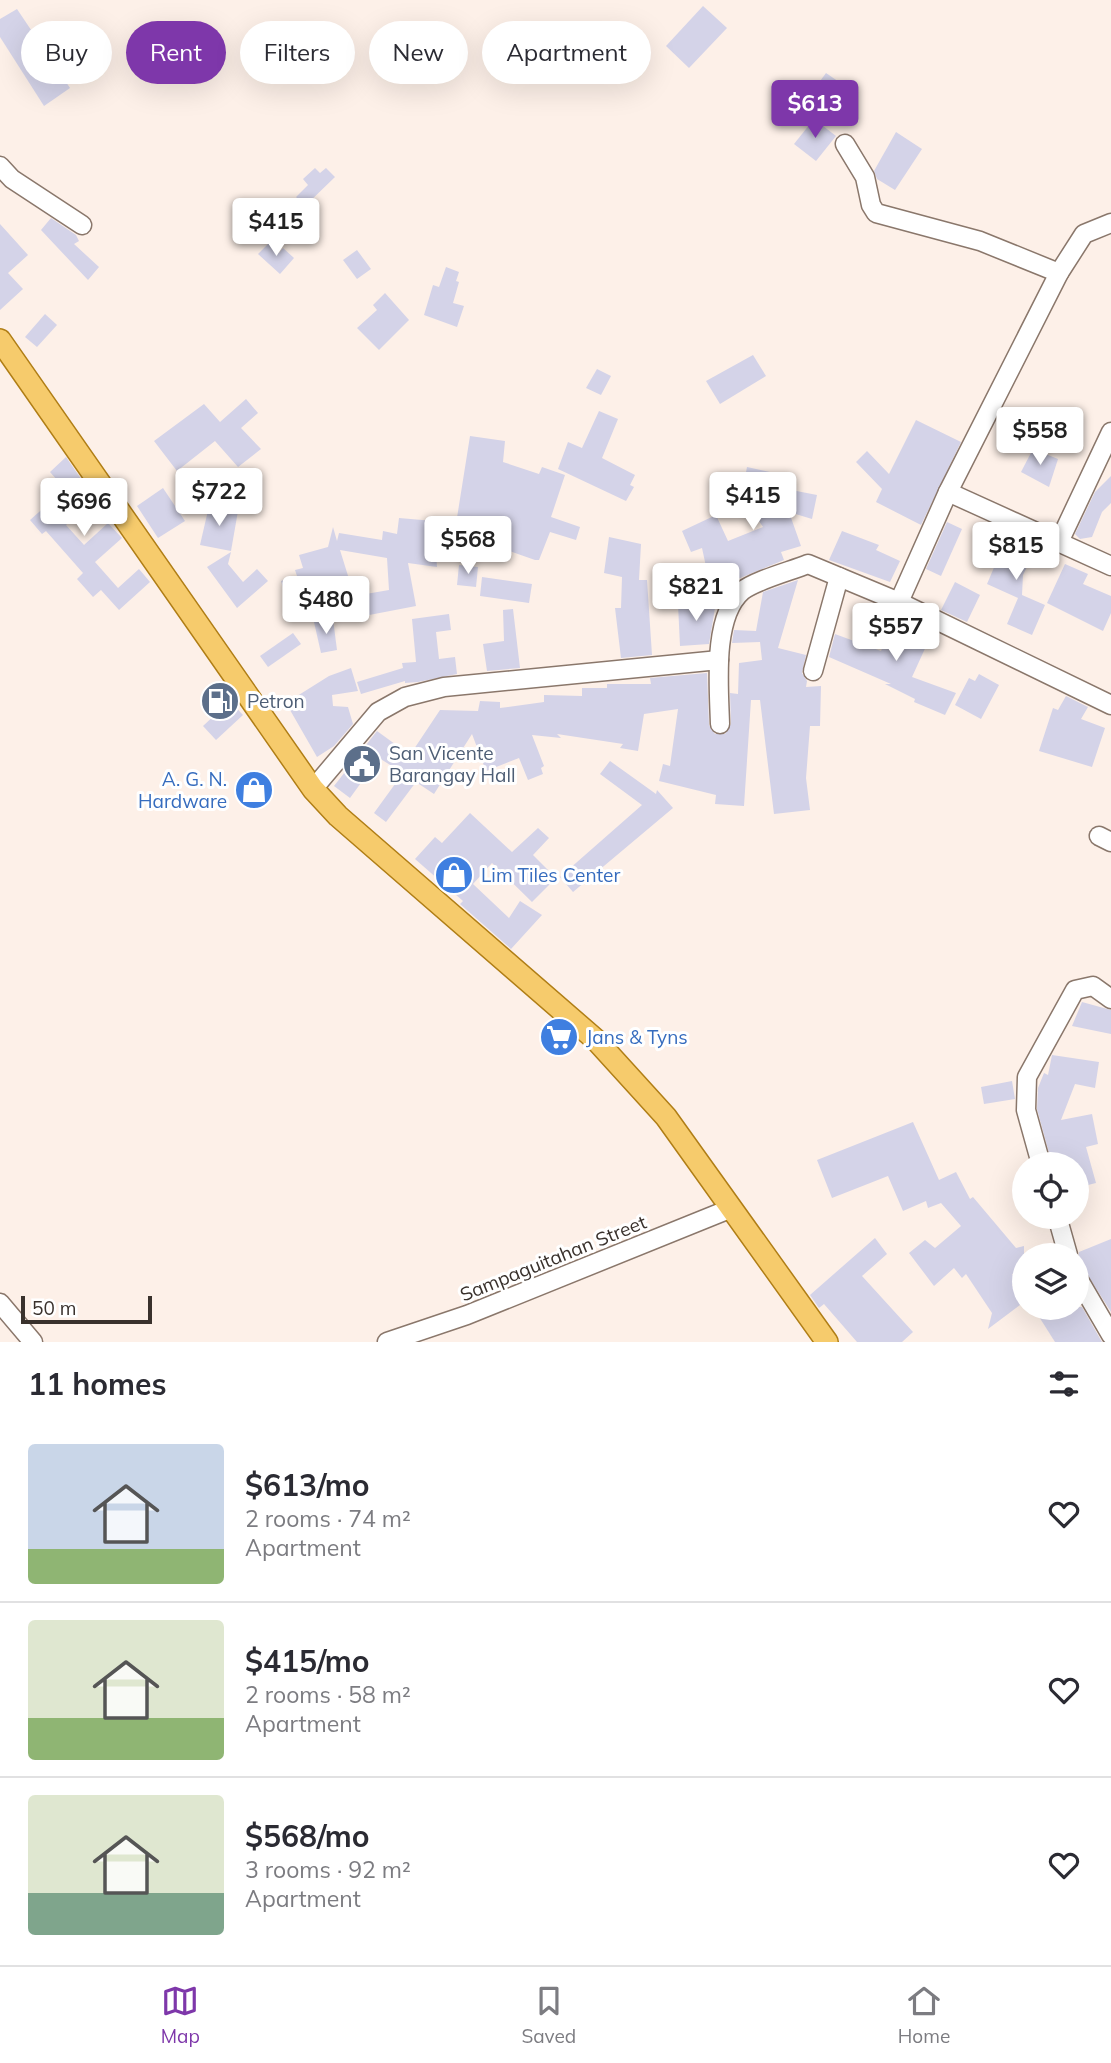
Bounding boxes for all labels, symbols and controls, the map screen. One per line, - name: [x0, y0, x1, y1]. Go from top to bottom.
- chip: Buy: [21, 21, 112, 84]
- chip: Rent: [126, 21, 226, 84]
- chip: Filters: [240, 21, 355, 84]
- chip: New: [369, 21, 468, 84]
- chip: Apartment: [482, 21, 651, 84]
- pin: $613: [774, 80, 856, 140]
- text: $613: [787, 88, 843, 117]
- pin: $415: [235, 198, 317, 258]
- text: $415: [248, 206, 304, 235]
- pin: $558: [999, 407, 1081, 467]
- text: $558: [1012, 415, 1068, 444]
- pin: $722: [178, 468, 260, 528]
- pin: $415: [712, 472, 794, 532]
- text: $722: [191, 476, 247, 505]
- pin: $696: [43, 478, 125, 538]
- text: $415: [725, 480, 781, 509]
- text: $696: [56, 486, 112, 515]
- pin: $568: [427, 516, 509, 576]
- pin: $815: [975, 522, 1057, 582]
- text: $568: [440, 524, 496, 553]
- text: $815: [988, 530, 1044, 559]
- pin: $821: [655, 564, 737, 623]
- text: $821: [668, 571, 724, 600]
- pin: $480: [285, 576, 367, 636]
- text: $480: [298, 584, 354, 613]
- pin: $557: [855, 604, 937, 663]
- text: $557: [868, 611, 924, 640]
- fuel station icon: Petron: [199, 680, 241, 722]
- place label: Petron: [247, 689, 305, 713]
- place label: San Vicente Barangay Hall: [389, 741, 515, 787]
- public building icon: San Vicente Barangay Hall: [341, 743, 383, 785]
- place label: A. G. N. Hardware: [138, 767, 227, 813]
- shop icon: A. G. N. Hardware: [233, 769, 275, 811]
- shop icon: Lim Tiles Center: [433, 854, 475, 896]
- place label: Lim Tiles Center: [481, 863, 620, 887]
- supermarket icon: Jans & Tyns: [538, 1016, 580, 1058]
- place label: Jans & Tyns: [586, 1025, 688, 1049]
- map controls: [1012, 1152, 1089, 1320]
- button: locate: [1012, 1152, 1089, 1229]
- street label: Sampaguitahan Street: [456, 1209, 650, 1306]
- button: layers: [1012, 1243, 1089, 1320]
- scale bar: [21, 1293, 152, 1325]
- text: 50 m: [32, 1296, 76, 1320]
- text: 11 homes: [28, 1365, 167, 1403]
- icon: filters: [1045, 1365, 1083, 1403]
- text: $613/mo: [245, 1466, 369, 1504]
- icon: home: [84, 1472, 168, 1556]
- icon: heart: [1045, 1495, 1083, 1533]
- text: 2 rooms · 74 m²: [245, 1504, 411, 1533]
- text: Apartment: [245, 1533, 361, 1562]
- text: $415/mo: [245, 1642, 369, 1680]
- icon: home: [84, 1648, 168, 1732]
- icon: heart: [1045, 1671, 1083, 1709]
- text: 2 rooms · 58 m²: [245, 1680, 411, 1709]
- text: Apartment: [245, 1709, 361, 1738]
- text: $568/mo: [245, 1817, 369, 1855]
- icon: home: [84, 1823, 168, 1907]
- icon: heart: [1045, 1846, 1083, 1884]
- text: 3 rooms · 92 m²: [245, 1855, 411, 1884]
- text: Apartment: [245, 1884, 361, 1913]
- tab: Map: [161, 1982, 200, 2048]
- tab: Saved: [521, 1982, 576, 2048]
- tab: Home: [898, 1982, 950, 2048]

